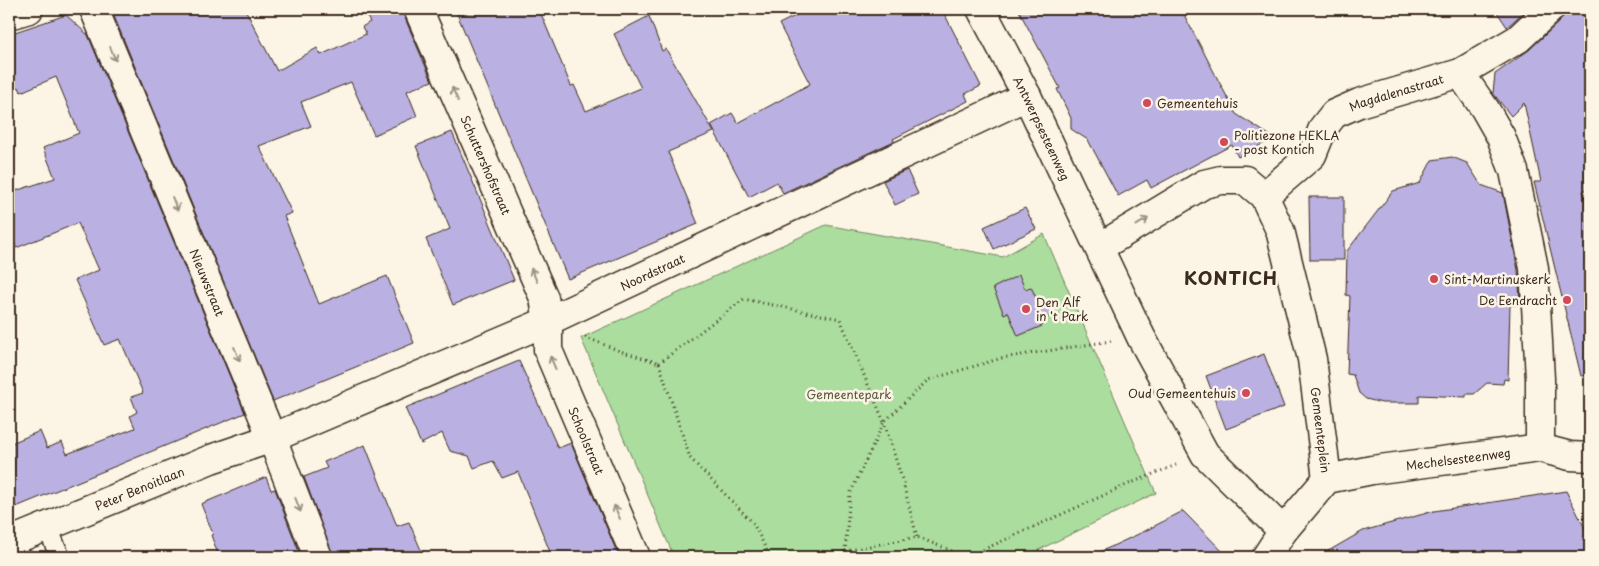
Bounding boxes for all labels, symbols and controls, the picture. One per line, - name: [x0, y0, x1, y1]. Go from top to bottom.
- one-way arrow: [109, 46, 118, 61]
- street label: Magdalenastraat: [1346, 69, 1446, 115]
- street label: Antwerpsesteenweg: [1009, 73, 1075, 184]
- one-way arrow: [450, 87, 460, 102]
- place label: Gemeentehuis: [1157, 94, 1239, 112]
- marker: Gemeentehuis: [1141, 97, 1153, 109]
- street label: Schuttershofstraat: [456, 112, 516, 218]
- place label: Politiezone HEKLA - post Kontich: [1234, 126, 1339, 158]
- marker: Politiezone HEKLA - post Kontich: [1218, 136, 1230, 148]
- one-way arrow: [171, 196, 180, 211]
- one-way arrow: [1134, 217, 1148, 227]
- street label: Nieuwstraat: [185, 246, 229, 319]
- street label: Noordstraat: [617, 249, 688, 295]
- district label: KONTICH: [1184, 264, 1278, 291]
- one-way arrow: [529, 268, 539, 283]
- place label: Sint-Martinuskerk: [1444, 270, 1551, 288]
- marker: Sint-Martinuskerk: [1428, 273, 1440, 285]
- place label: De Eendracht: [1479, 291, 1557, 309]
- place label: Den Alf in 't Park: [1036, 293, 1088, 325]
- marker: De Eendracht: [1561, 294, 1573, 306]
- marker: Den Alf in 't Park: [1020, 303, 1032, 315]
- one-way arrow: [233, 346, 242, 361]
- one-way arrow: [548, 356, 558, 371]
- place label: Oud Gemeentehuis: [1128, 384, 1237, 402]
- park label: Gemeentepark: [806, 385, 892, 403]
- street label: Gemeenteplein: [1307, 386, 1335, 474]
- marker: Oud Gemeentehuis: [1240, 387, 1252, 399]
- street label: Schoolstraat: [564, 404, 609, 477]
- street label: Mechelsesteenweg: [1405, 443, 1512, 474]
- street label: Peter Benoitlaan: [92, 462, 187, 515]
- one-way arrow: [294, 497, 303, 512]
- one-way arrow: [612, 505, 621, 520]

